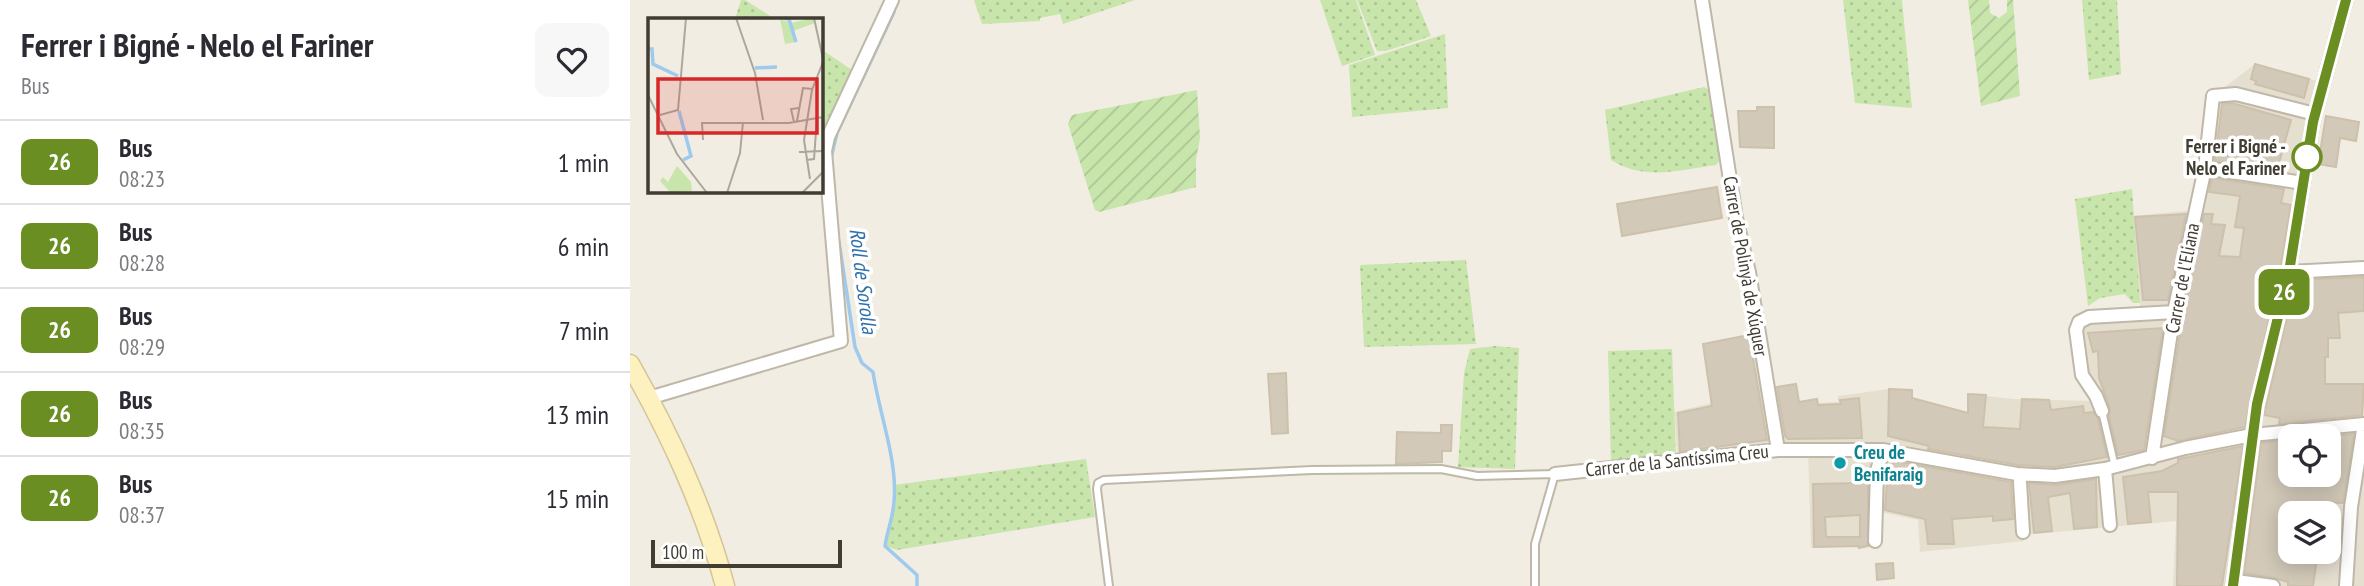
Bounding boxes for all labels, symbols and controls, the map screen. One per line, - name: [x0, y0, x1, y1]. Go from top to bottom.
- inset map: [648, 18, 822, 192]
- text: Ferrer i Bigné - Nelo el Fariner: [21, 23, 374, 66]
- button: heart: [535, 23, 609, 97]
- text: Bus: [21, 71, 50, 100]
- text: Bus: [119, 131, 152, 164]
- place label: Ferrer i Bigné - Nelo el Fariner: [2186, 134, 2286, 180]
- marker: Ferrer i Bigné - Nelo el Fariner: [2292, 142, 2322, 172]
- text: 26: [48, 146, 71, 177]
- text: 1 min: [558, 146, 609, 179]
- text: 08:23: [119, 164, 165, 193]
- street label: Carrer de Polinyà de Xúquer: [1718, 174, 1774, 359]
- text: Bus: [119, 215, 152, 248]
- street label: Carrer de l'Eliana: [2160, 221, 2204, 335]
- water label: Roll de Sorolla: [844, 227, 884, 337]
- text: 26: [48, 230, 71, 261]
- text: 6 min: [558, 230, 609, 263]
- text: 08:28: [119, 248, 165, 277]
- line badge: 26: [2252, 269, 2316, 315]
- text: 26: [2273, 276, 2295, 307]
- text: Bus: [119, 299, 152, 332]
- text: 26: [48, 314, 71, 345]
- text: 7 min: [559, 314, 609, 347]
- text: 08:29: [119, 332, 165, 361]
- text: Bus: [119, 383, 152, 416]
- text: 26: [48, 398, 71, 429]
- text: 13 min: [546, 398, 609, 431]
- text: 08:35: [119, 416, 165, 445]
- map controls: [2278, 424, 2341, 564]
- button: locate: [2278, 424, 2341, 487]
- street label: Carrer de la Santíssima Creu: [1584, 438, 1770, 482]
- place label: Creu de Benifaraig: [1854, 440, 1923, 486]
- marker: Creu de Benifaraig: [1832, 455, 1848, 471]
- text: Bus: [119, 467, 152, 500]
- text: 26: [48, 482, 71, 513]
- text: 15 min: [546, 482, 609, 515]
- text: 08:37: [119, 500, 165, 529]
- button: layers: [2278, 501, 2341, 564]
- scale bar: [651, 537, 842, 569]
- text: 100 m: [662, 540, 704, 564]

